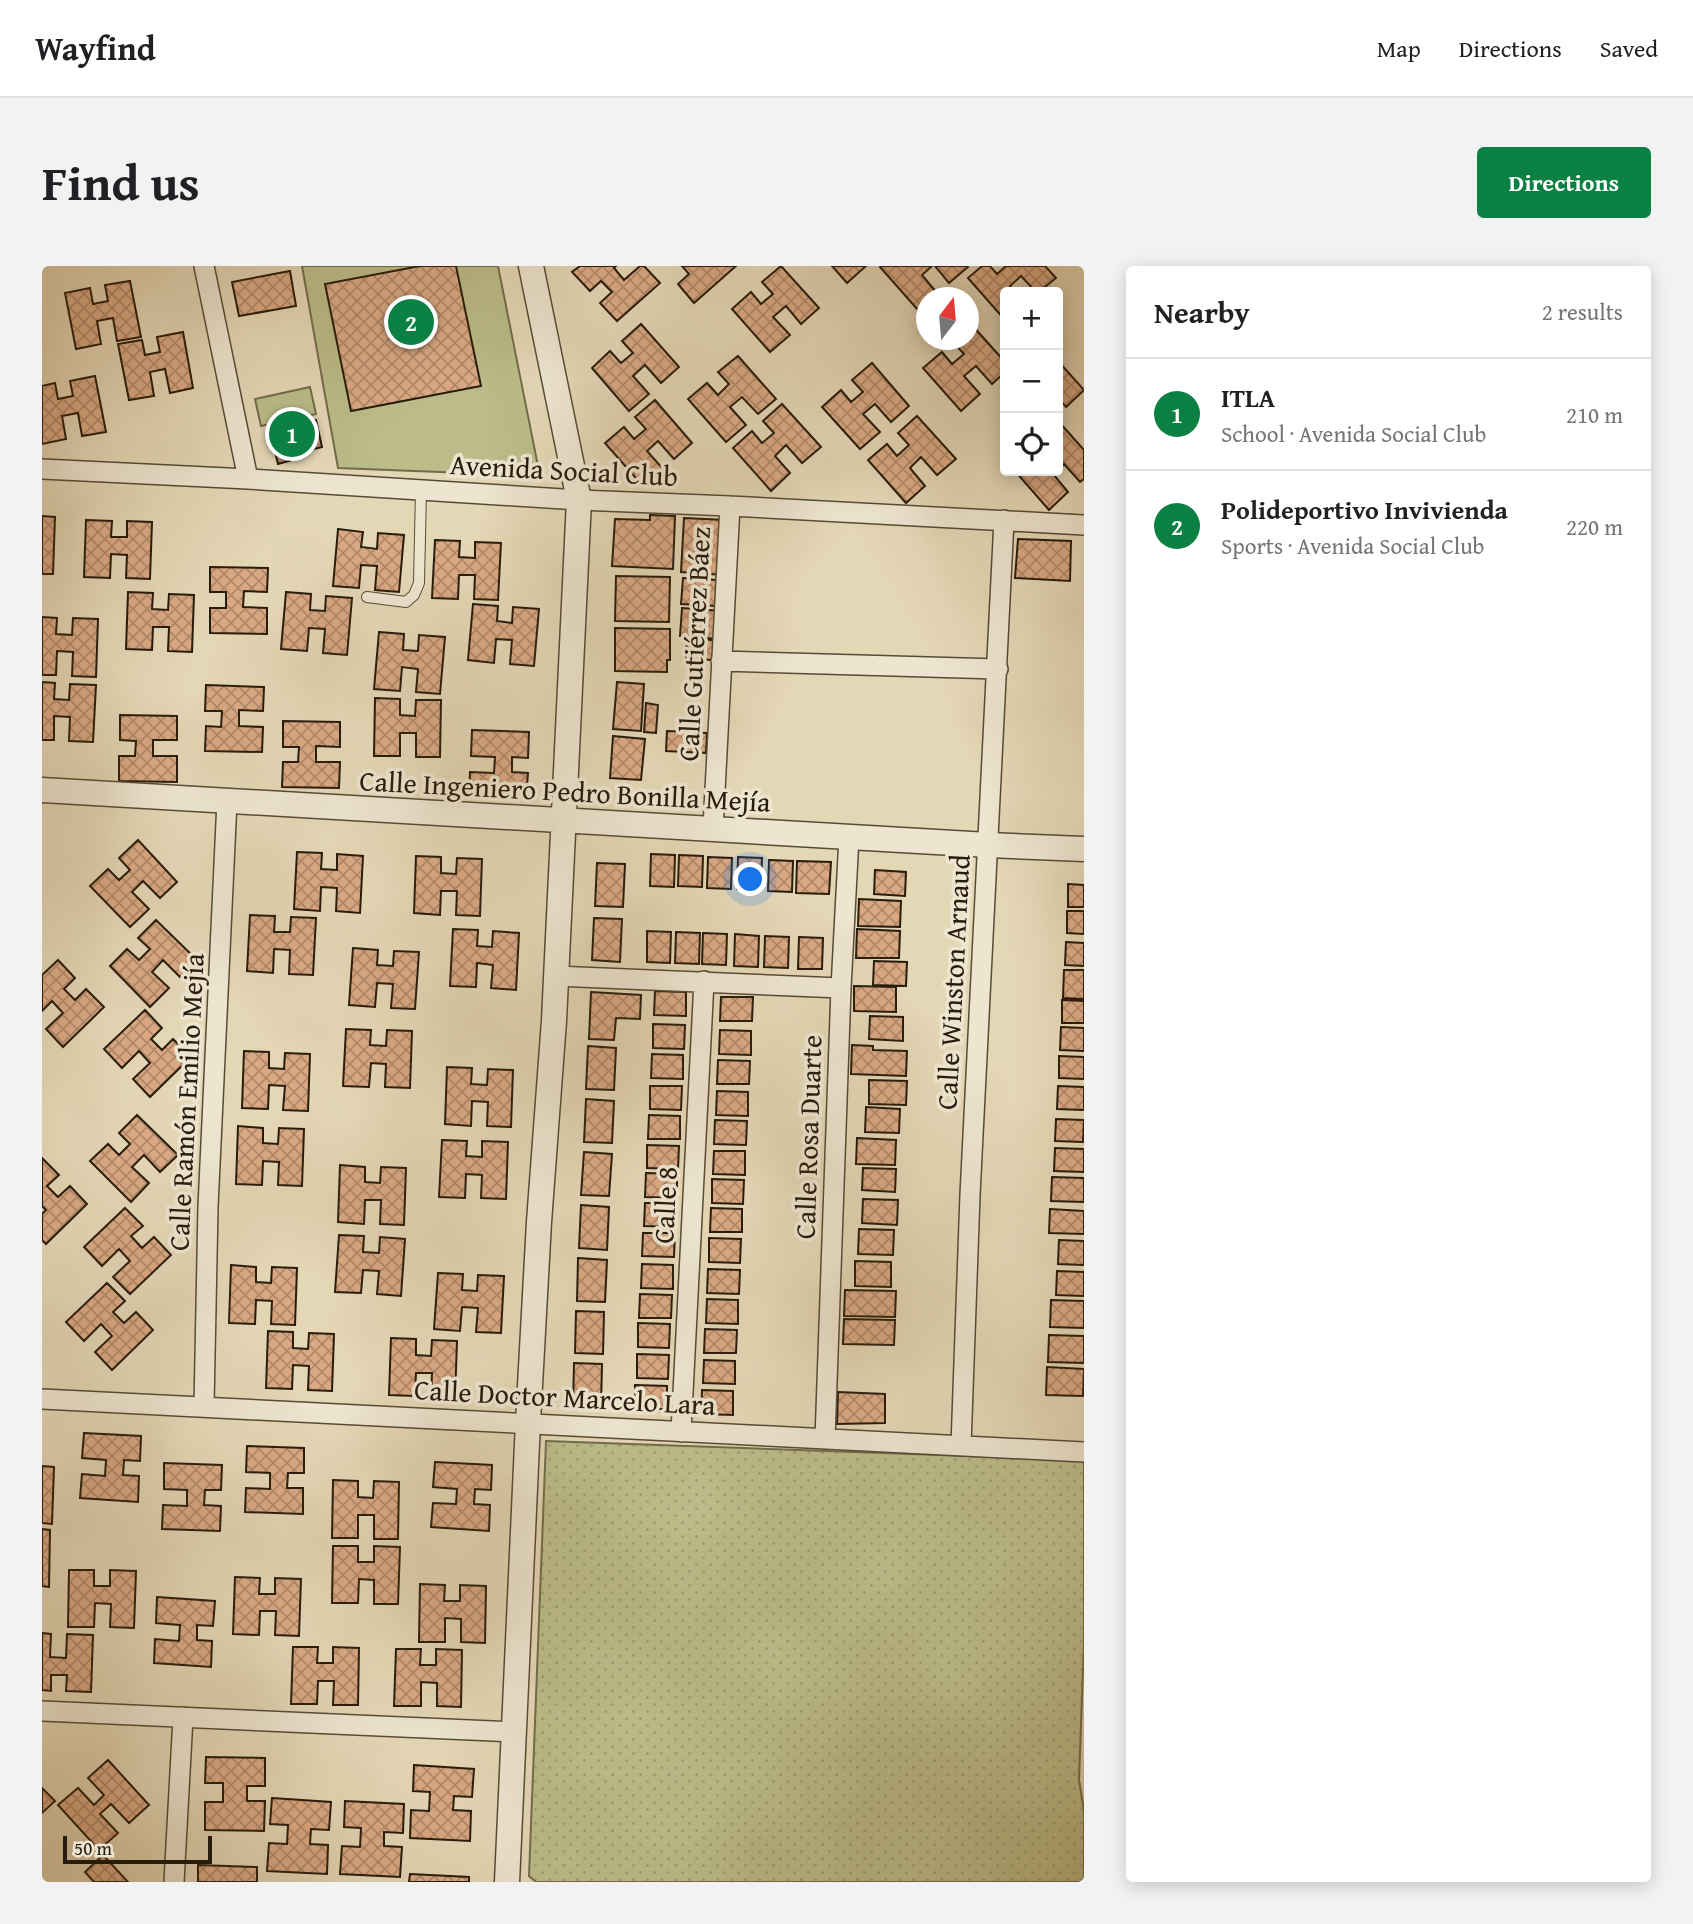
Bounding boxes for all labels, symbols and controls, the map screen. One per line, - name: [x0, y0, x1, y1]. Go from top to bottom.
- text: Wayfind: [35, 24, 156, 72]
- text: Map: [1377, 31, 1421, 66]
- text: Directions: [1459, 31, 1562, 66]
- text: Saved: [1600, 31, 1658, 66]
- text: Find us: [42, 146, 200, 218]
- button: Directions: [1477, 147, 1651, 218]
- north arrow: [916, 287, 979, 350]
- map controls: [1000, 287, 1063, 476]
- button: +: [1000, 287, 1063, 350]
- text: Nearby: [1154, 290, 1250, 334]
- text: 2 results: [1542, 295, 1623, 328]
- pin: 2: [388, 296, 434, 348]
- button: −: [1000, 350, 1063, 413]
- text: ITLA: [1221, 378, 1275, 417]
- text: 1: [1171, 398, 1183, 431]
- text: 210 m: [1566, 398, 1623, 431]
- pin: 1: [269, 408, 315, 460]
- button: locate: [1000, 413, 1063, 476]
- text: School · Avenida Social Club: [1221, 417, 1486, 450]
- street label: Avenida Social Club: [449, 443, 679, 496]
- text: Polideportivo Invivienda: [1221, 490, 1508, 529]
- text: 2: [1171, 510, 1183, 543]
- text: 220 m: [1566, 510, 1623, 543]
- street label: Calle Gutiérrez Báez: [667, 526, 720, 762]
- text: Sports · Avenida Social Club: [1221, 529, 1484, 562]
- street label: Calle Ingeniero Pedro Bonilla Mejía: [359, 759, 772, 822]
- street label: Calle Winston Arnaud: [925, 853, 980, 1111]
- your location: [733, 862, 767, 896]
- street label: Calle Ramón Emilio Mejía: [157, 952, 214, 1252]
- street label: Calle Rosa Duarte: [783, 1034, 832, 1240]
- street label: Calle 8: [642, 1165, 687, 1244]
- street label: Calle Doctor Marcelo Lara: [413, 1368, 717, 1425]
- scale bar: [63, 1833, 212, 1865]
- text: 50 m: [74, 1834, 112, 1862]

